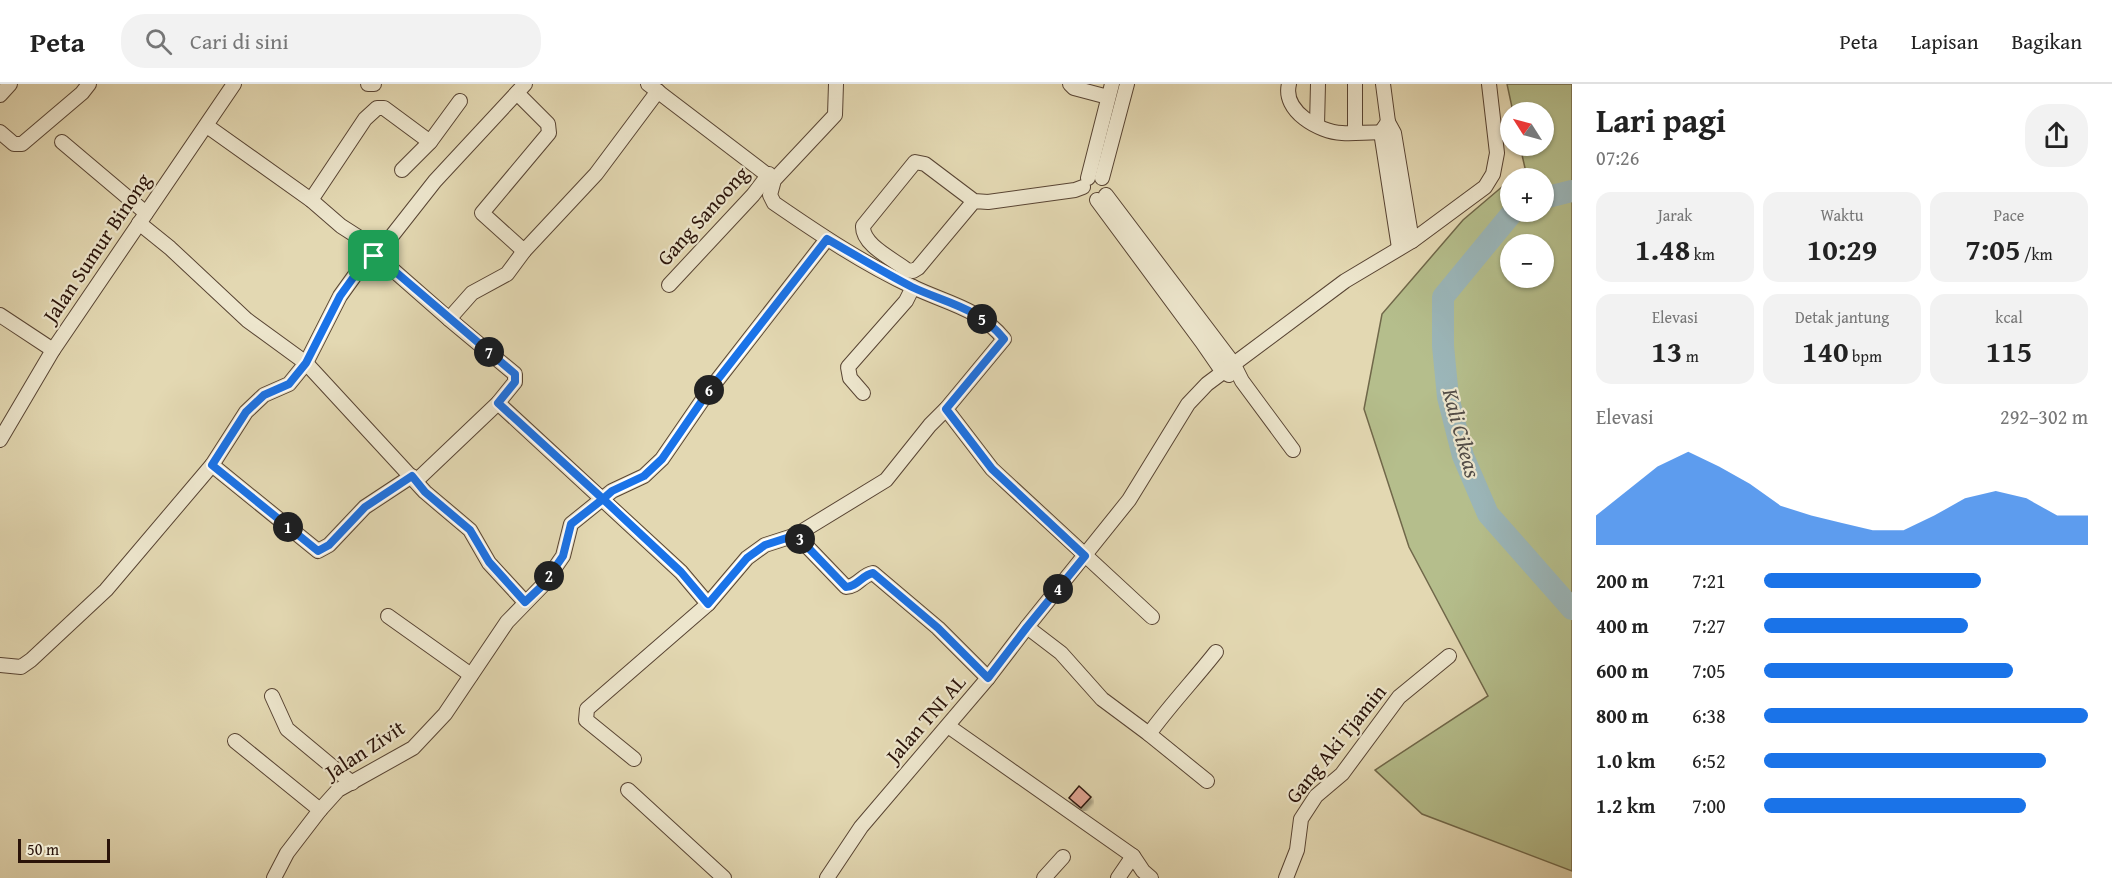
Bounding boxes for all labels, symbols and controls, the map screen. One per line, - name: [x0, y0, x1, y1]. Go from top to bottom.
- search box: [121, 14, 541, 68]
- text: Peta: [30, 21, 85, 62]
- icon: search: [142, 25, 175, 58]
- text: Cari di sini: [190, 25, 289, 57]
- text: Peta: [1840, 26, 1878, 57]
- text: Lapisan: [1911, 26, 1978, 57]
- text: Bagikan: [2011, 26, 2082, 57]
- text: Lari pagi: [1596, 96, 1726, 144]
- north arrow: [1500, 102, 1554, 156]
- map controls: [1500, 102, 1554, 288]
- button: share: [2025, 104, 2088, 167]
- text: 07:26: [1596, 143, 1639, 172]
- street label: Gang Sanoong: [649, 159, 756, 272]
- street label: Jalan Sumur Binong: [33, 166, 159, 331]
- button: +: [1500, 168, 1554, 222]
- text: Jarak: [1658, 203, 1692, 227]
- text: Waktu: [1821, 203, 1863, 227]
- text: Pace: [1994, 203, 2024, 227]
- text: 1.48: [1635, 227, 1690, 271]
- text: 10:29: [1807, 227, 1877, 271]
- text: 7:05: [1965, 227, 2020, 271]
- pin: [348, 230, 399, 281]
- button: −: [1500, 234, 1554, 288]
- icon: arrive: [357, 239, 390, 272]
- text: km: [1690, 242, 1715, 266]
- text: /km: [2020, 242, 2053, 266]
- pin: 5: [967, 304, 997, 334]
- text: Elevasi: [1652, 305, 1698, 329]
- text: Detak jantung: [1795, 305, 1889, 329]
- text: kcal: [1995, 305, 2023, 329]
- text: 5: [978, 307, 986, 331]
- text: 13: [1651, 329, 1682, 373]
- text: 140: [1802, 329, 1849, 373]
- text: 115: [1986, 329, 2032, 373]
- pin: 7: [474, 337, 504, 367]
- text: 7: [485, 340, 493, 364]
- text: m: [1682, 344, 1699, 368]
- text: bpm: [1849, 344, 1882, 368]
- pin: 6: [694, 375, 724, 405]
- text: 6: [705, 378, 713, 402]
- water label: Kali Cikeas: [1435, 384, 1489, 481]
- text: Elevasi: [1596, 402, 1654, 431]
- text: 292–302 m: [2000, 402, 2088, 431]
- pin: 1: [273, 512, 303, 542]
- text: 1: [284, 515, 292, 539]
- pin: 3: [785, 524, 815, 554]
- text: 3: [796, 527, 804, 551]
- pin: 2: [534, 561, 564, 591]
- text: 2: [545, 564, 553, 588]
- text: 200 m: [1596, 566, 1649, 595]
- text: 7:21: [1692, 566, 1726, 595]
- pin: 4: [1043, 574, 1073, 604]
- text: 4: [1054, 577, 1062, 601]
- text: 400 m: [1596, 611, 1649, 640]
- text: 7:27: [1692, 611, 1726, 640]
- text: 600 m: [1596, 656, 1649, 685]
- text: 7:05: [1692, 656, 1726, 685]
- street label: Jalan TNI AL: [876, 668, 973, 772]
- street label: Gang Aki Tjamin: [1278, 677, 1393, 810]
- text: 800 m: [1596, 701, 1649, 730]
- text: 6:38: [1692, 701, 1726, 730]
- street label: Jalan Zivit: [316, 712, 411, 789]
- text: 1.0 km: [1596, 746, 1655, 775]
- text: 6:52: [1692, 746, 1726, 775]
- text: 1.2 km: [1596, 791, 1655, 820]
- text: 7:00: [1692, 791, 1726, 820]
- scale bar: [18, 836, 110, 864]
- text: 50 m: [27, 837, 59, 861]

